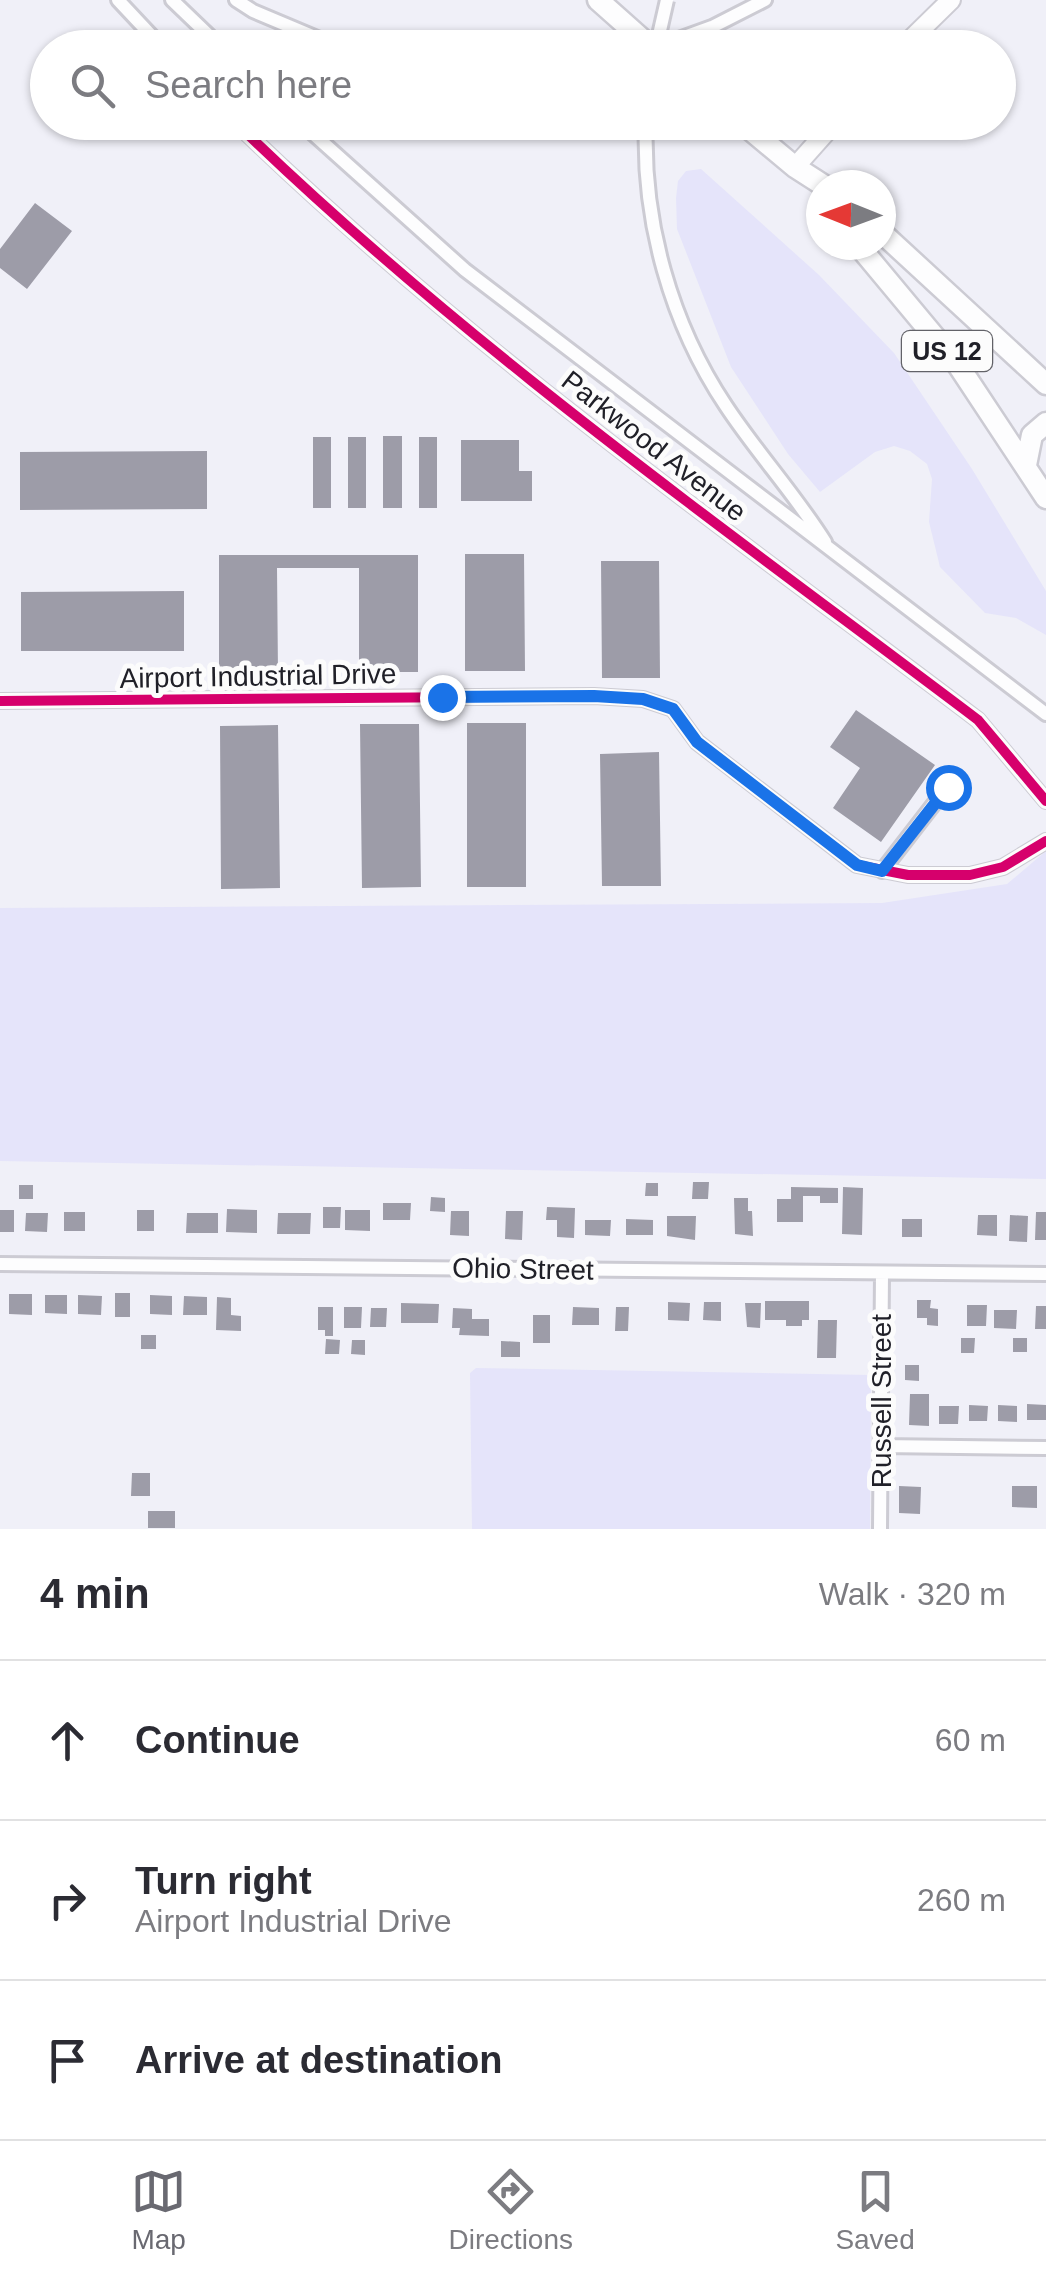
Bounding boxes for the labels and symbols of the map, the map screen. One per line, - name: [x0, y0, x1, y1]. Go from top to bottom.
- north arrow: [806, 170, 896, 260]
- road number: US 12: [902, 331, 992, 371]
- street label: Parkwood Avenue: [556, 364, 752, 528]
- street label: Airport Industrial Drive: [119, 658, 397, 694]
- route end: [420, 675, 466, 721]
- route start: [926, 765, 972, 811]
- street label: Ohio Street: [452, 1252, 594, 1286]
- street label: Russell Street: [866, 1314, 897, 1488]

